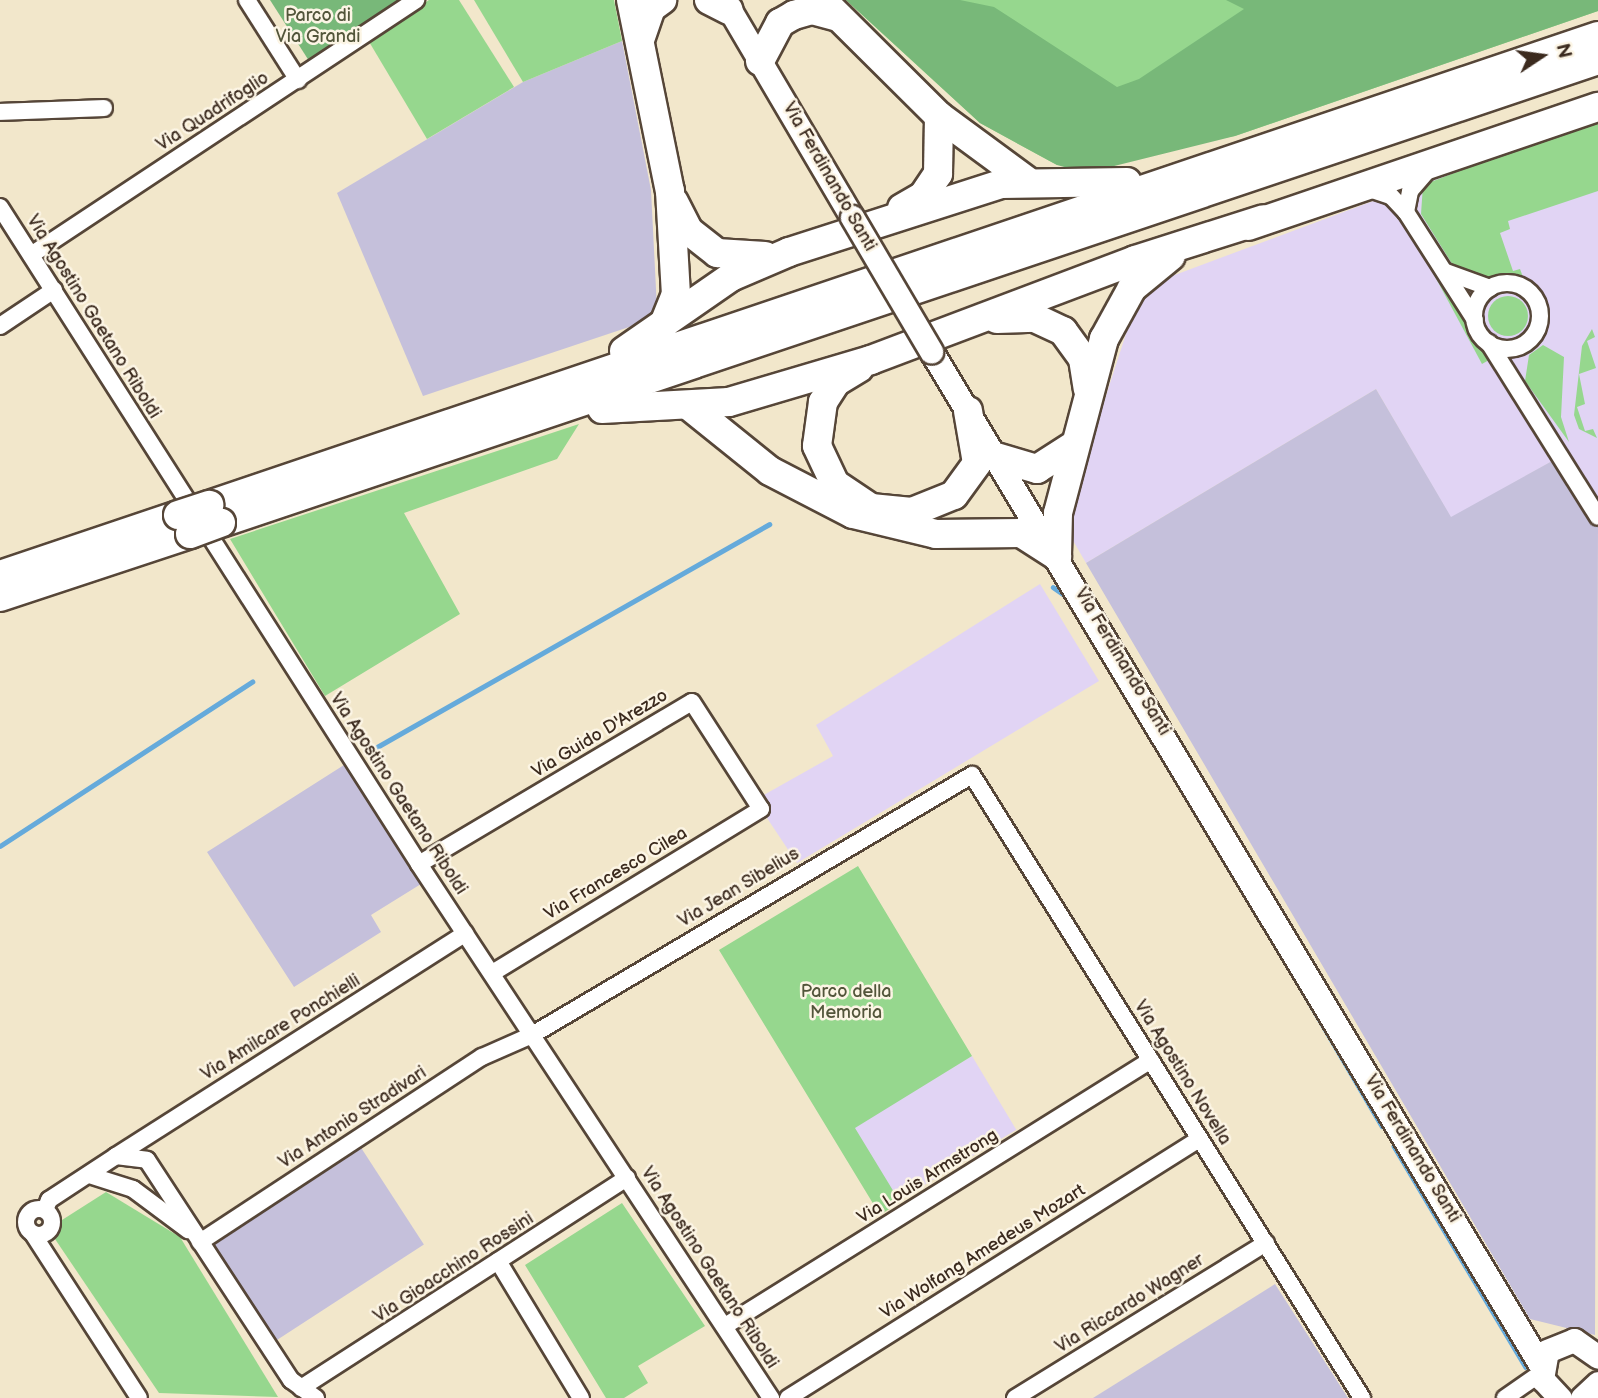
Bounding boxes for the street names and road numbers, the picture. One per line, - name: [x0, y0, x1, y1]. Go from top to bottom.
- street label: Via Quadrifoglio: [153, 68, 273, 156]
- street label: Via Ferdinando Santi: [777, 99, 881, 255]
- street label: Via Agostino Gaetano Riboldi: [21, 211, 165, 423]
- street label: Via Ferdinando Santi: [1069, 584, 1175, 740]
- street label: Via Guido D'Arezzo: [528, 685, 672, 783]
- street label: Via Agostino Gaetano Riboldi: [325, 689, 471, 899]
- street label: Via Francesco Cilea: [541, 823, 691, 925]
- street label: Via Jean Sibelius: [674, 843, 804, 933]
- street label: Via Amilcare Ponchielli: [197, 970, 365, 1086]
- street label: Via Agostino Novella: [1129, 997, 1235, 1149]
- street label: Via Antonio Stradivari: [275, 1062, 431, 1174]
- street label: Via Ferdinando Santi: [1359, 1071, 1465, 1227]
- street label: Via Louis Armstrong: [854, 1125, 1002, 1229]
- street label: Via Agostino Gaetano Riboldi: [636, 1163, 782, 1373]
- street label: Via Wolfang Amedeus Mozart: [876, 1180, 1090, 1324]
- street label: Via Gioacchino Rossini: [370, 1208, 538, 1328]
- street label: Via Riccardo Wagner: [1052, 1249, 1208, 1359]

